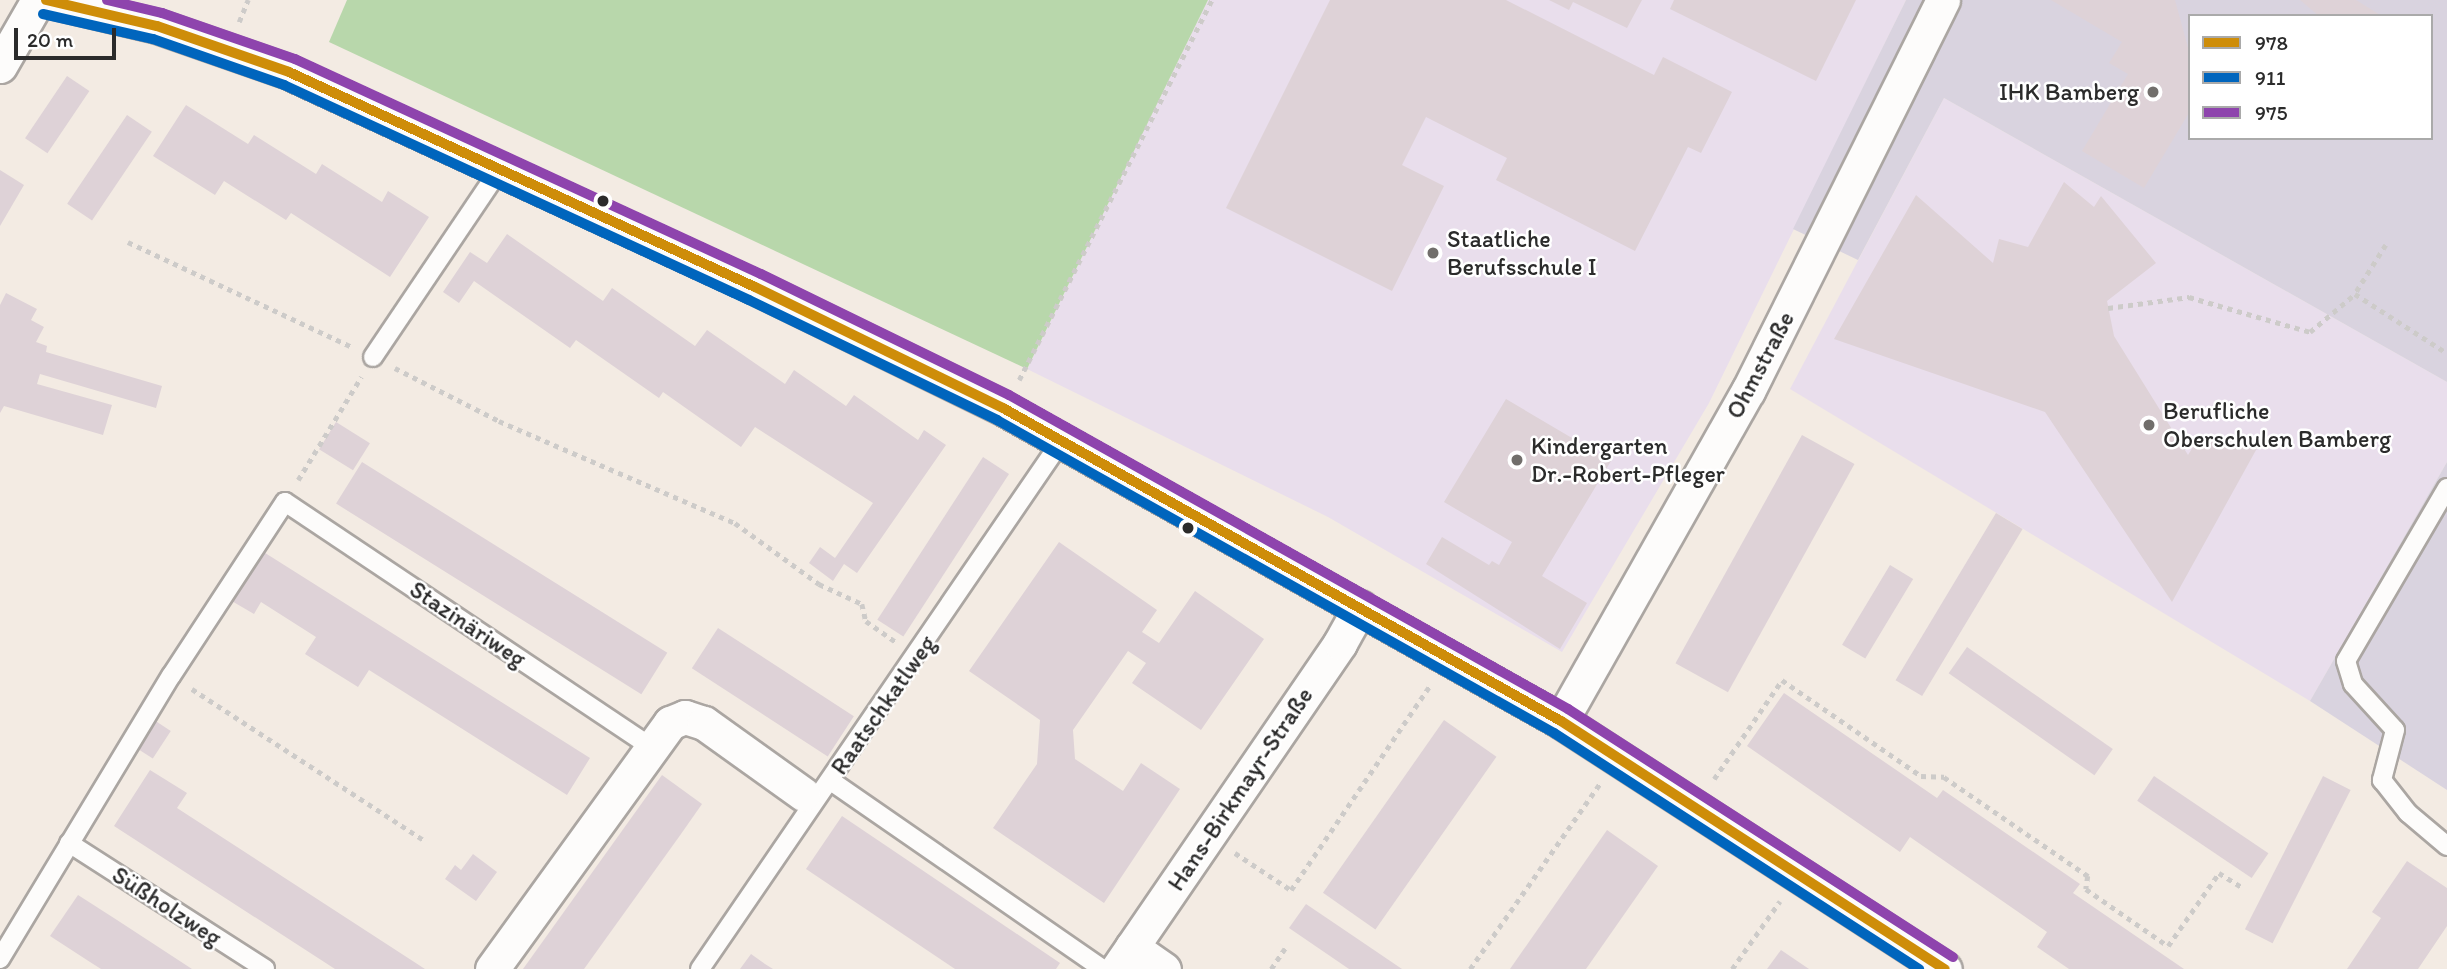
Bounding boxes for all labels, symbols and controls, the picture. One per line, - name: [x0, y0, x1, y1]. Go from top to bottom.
- scale bar: [18, 14, 119, 58]
- legend: [2188, 14, 2433, 140]
- text: 20 m: [27, 27, 73, 52]
- text: 978: [2255, 30, 2288, 55]
- text: 911: [2255, 65, 2285, 90]
- place label: IHK Bamberg: [1999, 78, 2139, 106]
- marker: IHK Bamberg: [2145, 84, 2161, 100]
- text: 975: [2255, 100, 2287, 125]
- unlabelled marker: [596, 194, 610, 208]
- place label: Staatliche Berufsschule I: [1447, 225, 1597, 281]
- marker: Staatliche Berufsschule I: [1425, 245, 1441, 261]
- street label: Ohmstraße: [1720, 307, 1800, 423]
- place label: Berufliche Oberschulen Bamberg: [2163, 397, 2392, 453]
- marker: Berufliche Oberschulen Bamberg: [2141, 417, 2157, 433]
- place label: Kindergarten Dr.-Robert-Pfleger: [1531, 432, 1725, 488]
- marker: Kindergarten Dr.-Robert-Pfleger: [1509, 452, 1525, 468]
- unlabelled marker: [1181, 521, 1195, 535]
- street label: Stazinäriweg: [404, 575, 532, 673]
- street label: Raatschkatlweg: [824, 630, 942, 780]
- street label: Hans-Birkmayr-Straße: [1161, 682, 1319, 896]
- street label: Süßholzweg: [107, 860, 227, 952]

